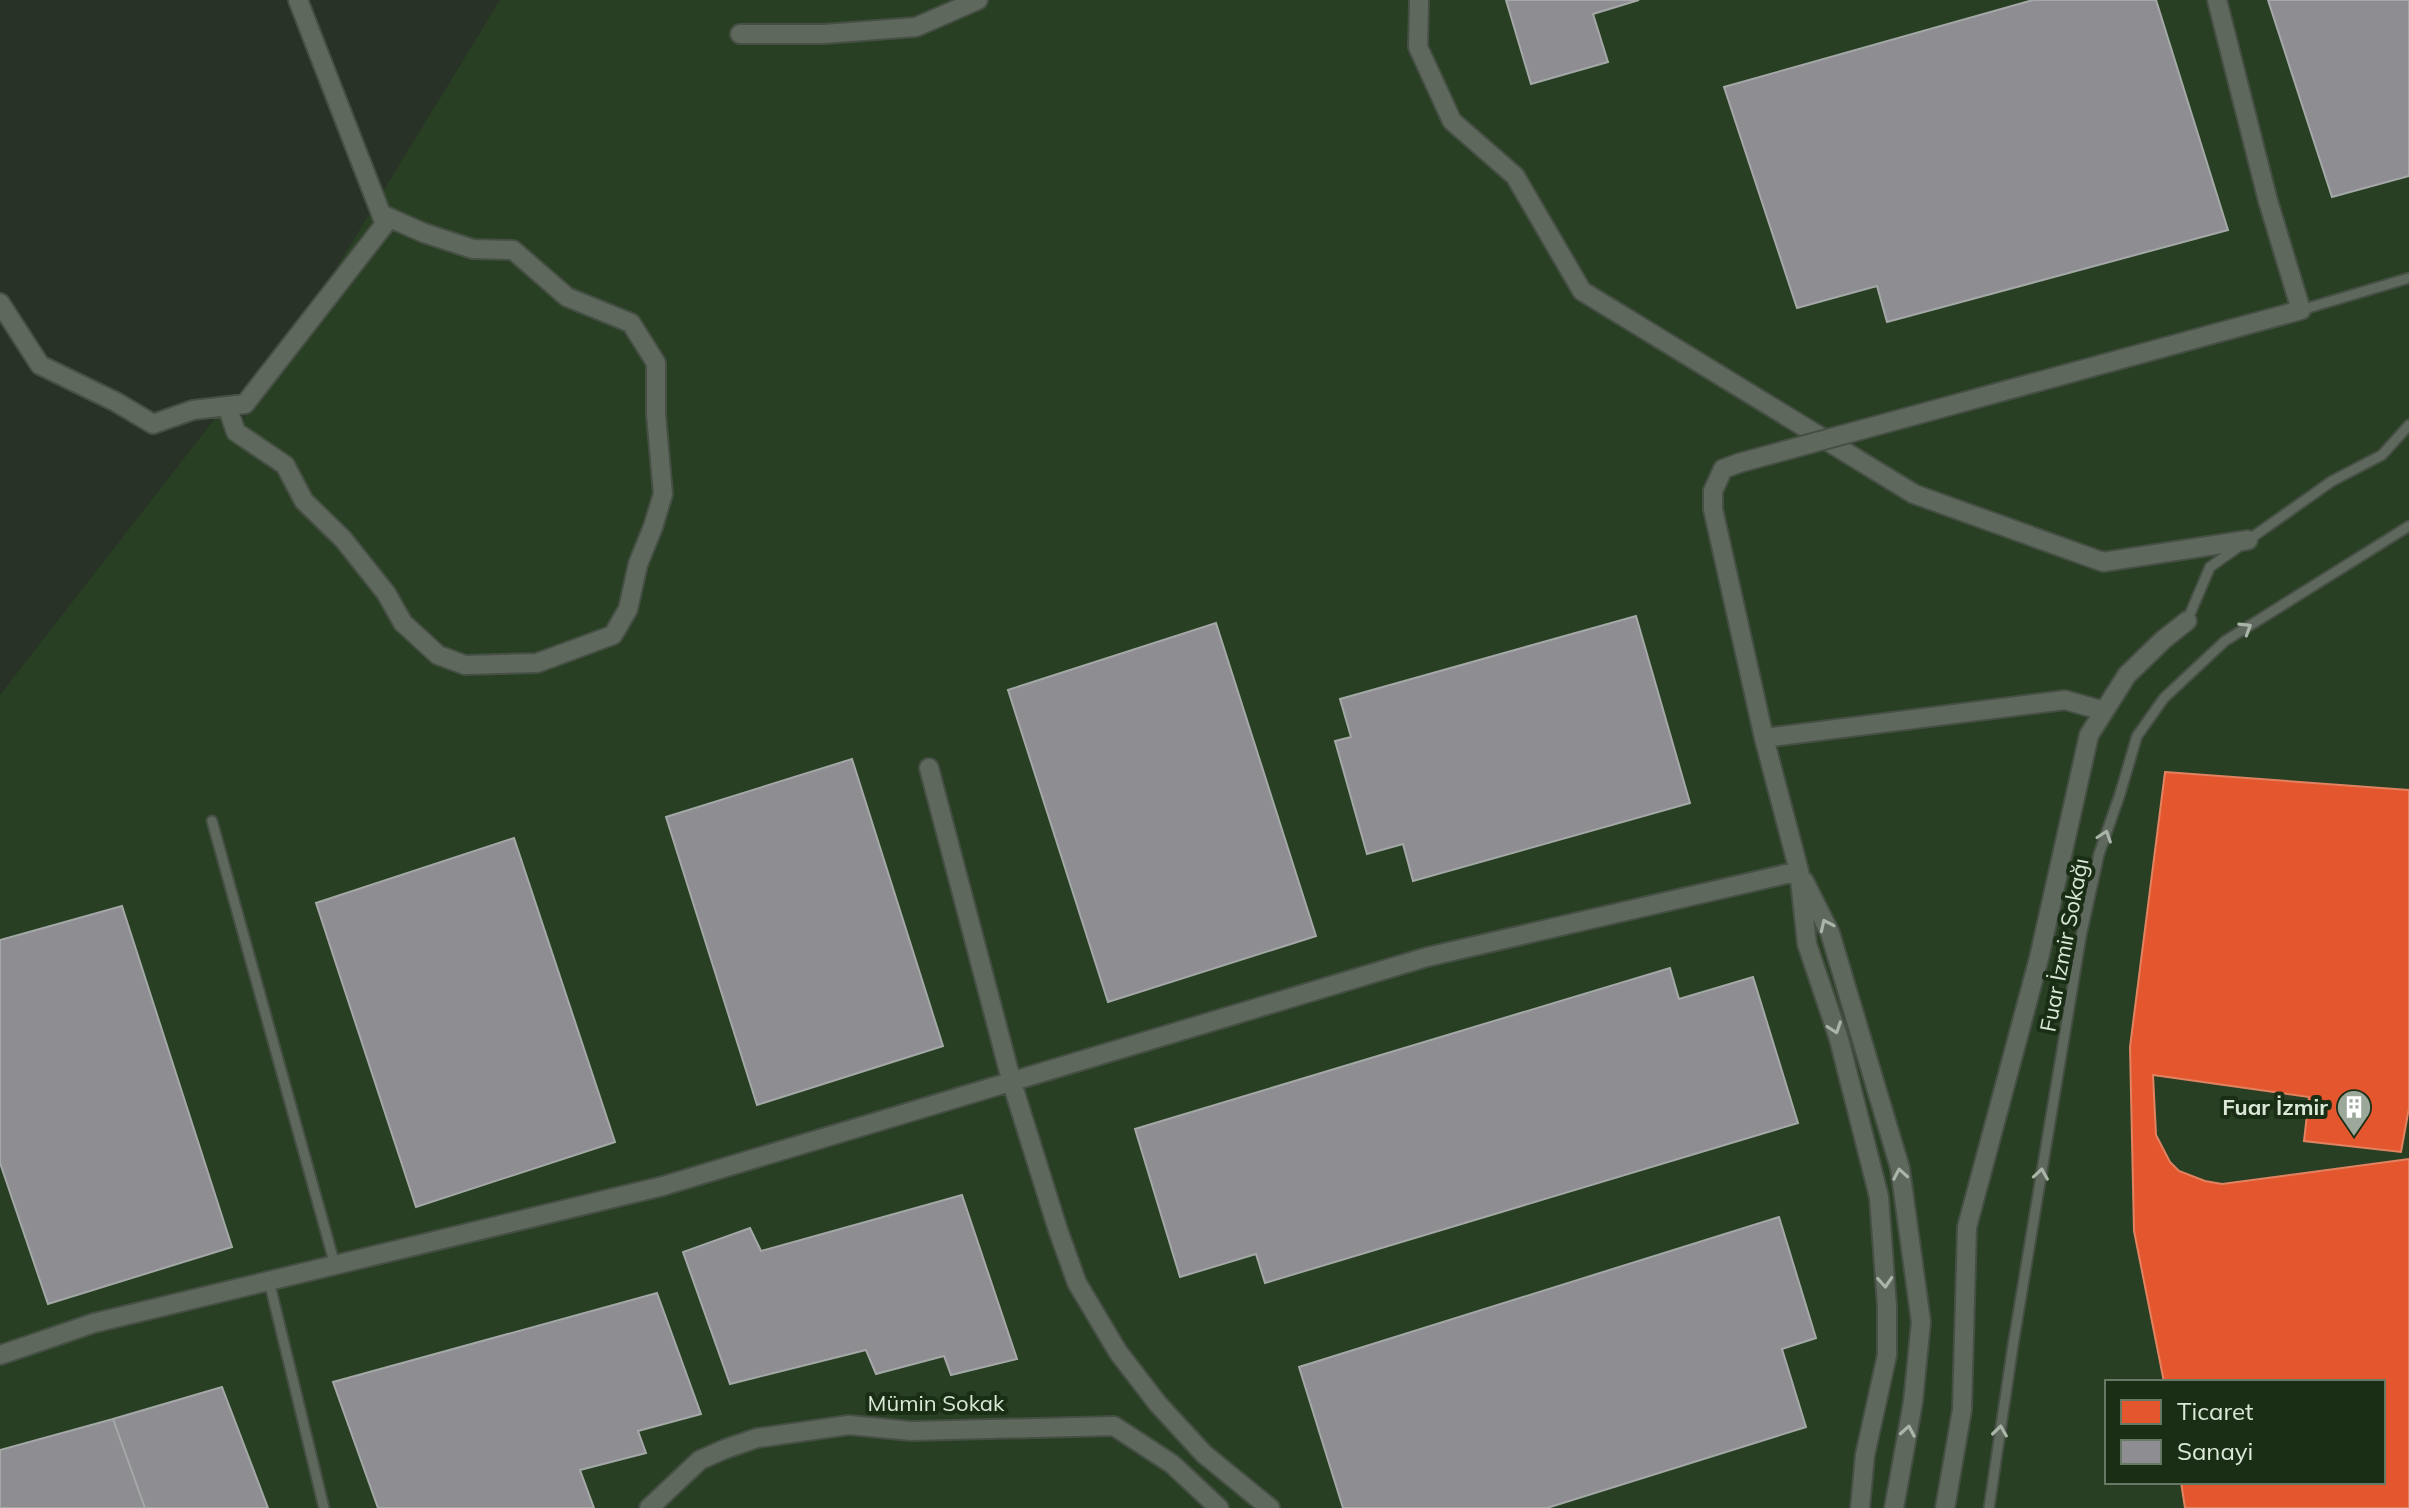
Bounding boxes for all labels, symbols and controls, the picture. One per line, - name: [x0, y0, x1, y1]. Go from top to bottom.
- one-way arrow: [2237, 622, 2252, 637]
- one-way arrow: [2096, 830, 2112, 844]
- street label: Fuar İzmir Sokağı: [2033, 856, 2095, 1034]
- one-way arrow: [1820, 918, 1836, 933]
- one-way arrow: [1826, 1021, 1842, 1035]
- building icon: Fuar İzmir: [2335, 1088, 2373, 1138]
- place label: Fuar İzmir: [2222, 1093, 2328, 1121]
- one-way arrow: [1893, 1167, 1910, 1180]
- one-way arrow: [2032, 1167, 2049, 1181]
- one-way arrow: [1876, 1276, 1893, 1289]
- legend: [2105, 1380, 2385, 1484]
- street label: Mümin Sokak: [868, 1389, 1005, 1417]
- text: Ticaret: [2177, 1396, 2253, 1426]
- one-way arrow: [1898, 1424, 1915, 1438]
- one-way arrow: [1991, 1424, 2008, 1438]
- text: Sanayi: [2177, 1436, 2253, 1466]

